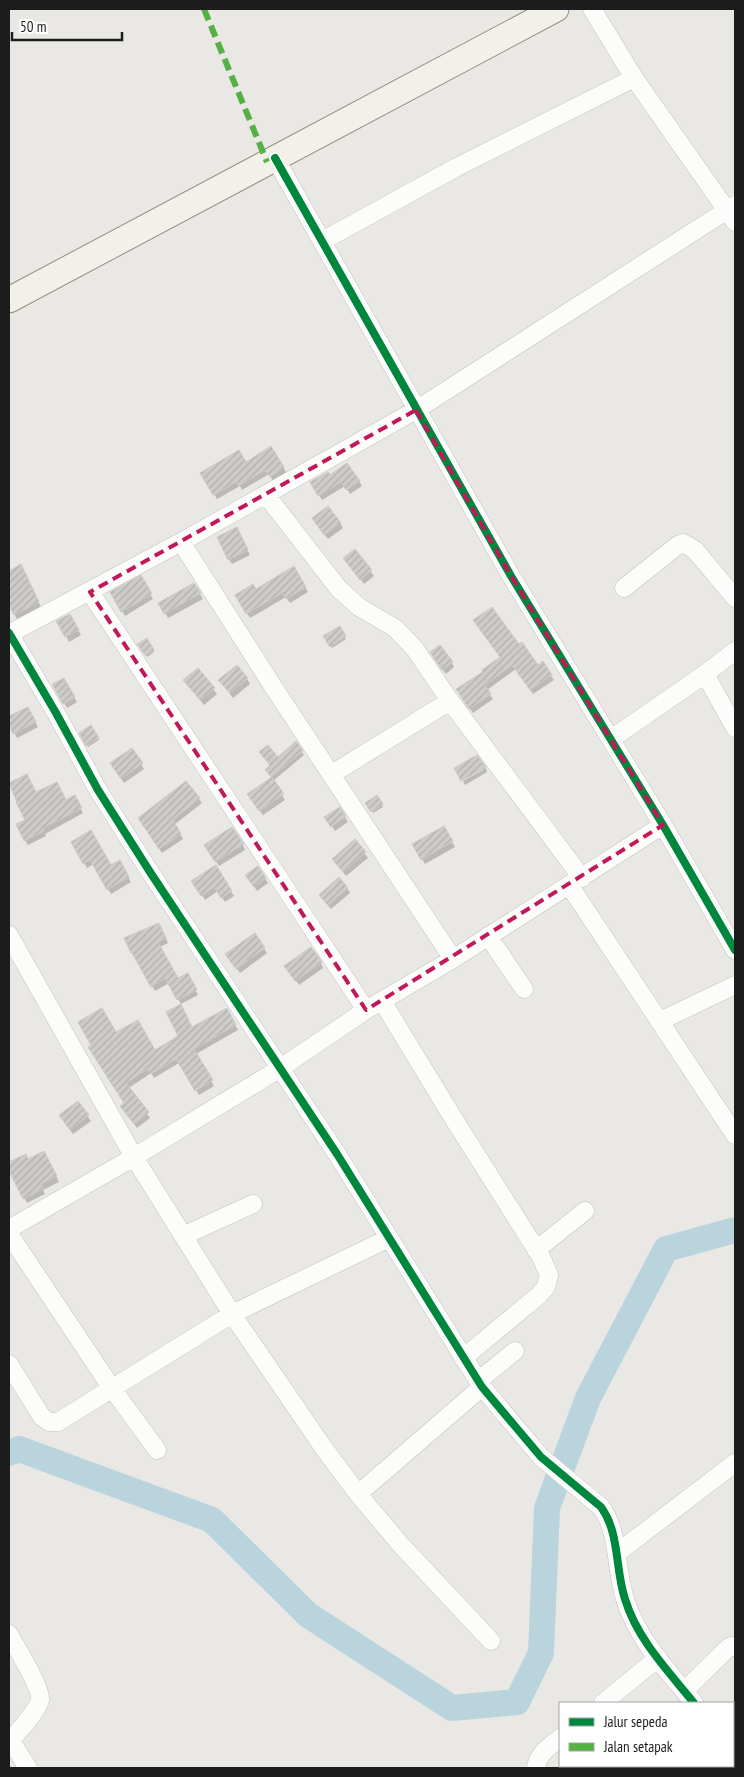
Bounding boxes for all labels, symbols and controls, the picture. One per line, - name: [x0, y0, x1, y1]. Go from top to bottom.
- scale bar: [12, 10, 122, 42]
- text: 50 m: [20, 17, 46, 36]
- legend: [559, 1702, 734, 1767]
- text: Jalur sepeda: [603, 1712, 667, 1731]
- text: Jalan setapak: [603, 1737, 673, 1756]

